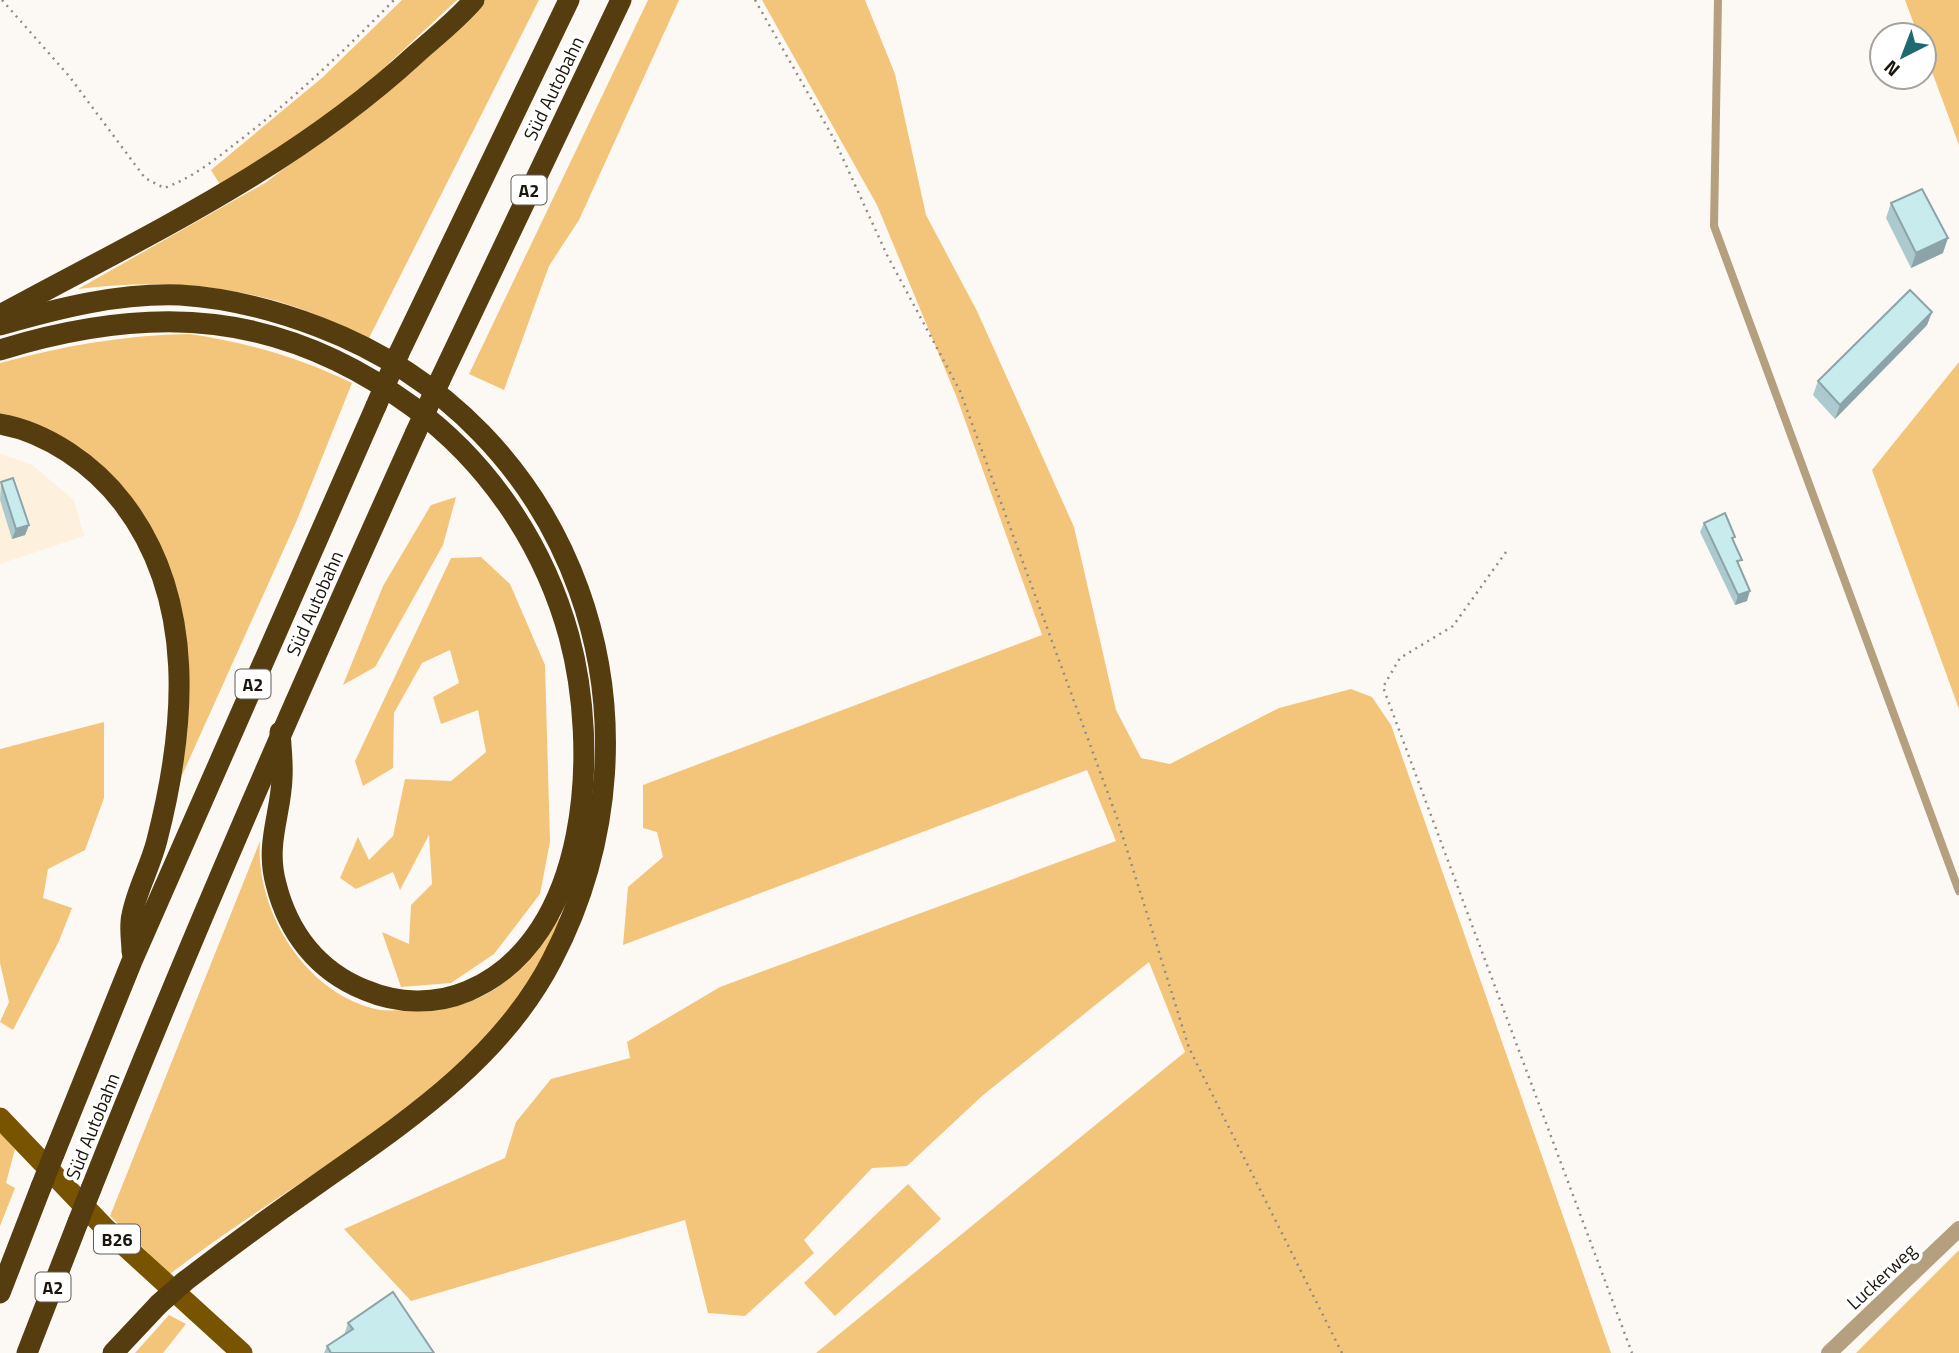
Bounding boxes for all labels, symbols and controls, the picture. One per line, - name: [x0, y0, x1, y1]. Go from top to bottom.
- north arrow: [1868, 21, 1938, 91]
- street label: Süd Autobahn: [515, 31, 591, 145]
- text: N: [1877, 54, 1906, 84]
- road number: A2: [512, 176, 546, 204]
- street label: Süd Autobahn: [278, 546, 350, 660]
- road number: A2: [236, 670, 270, 698]
- street label: Süd Autobahn: [57, 1068, 127, 1184]
- road number: B26: [94, 1224, 140, 1254]
- street label: Luckerweg: [1840, 1236, 1923, 1316]
- road number: A2: [36, 1272, 70, 1302]

